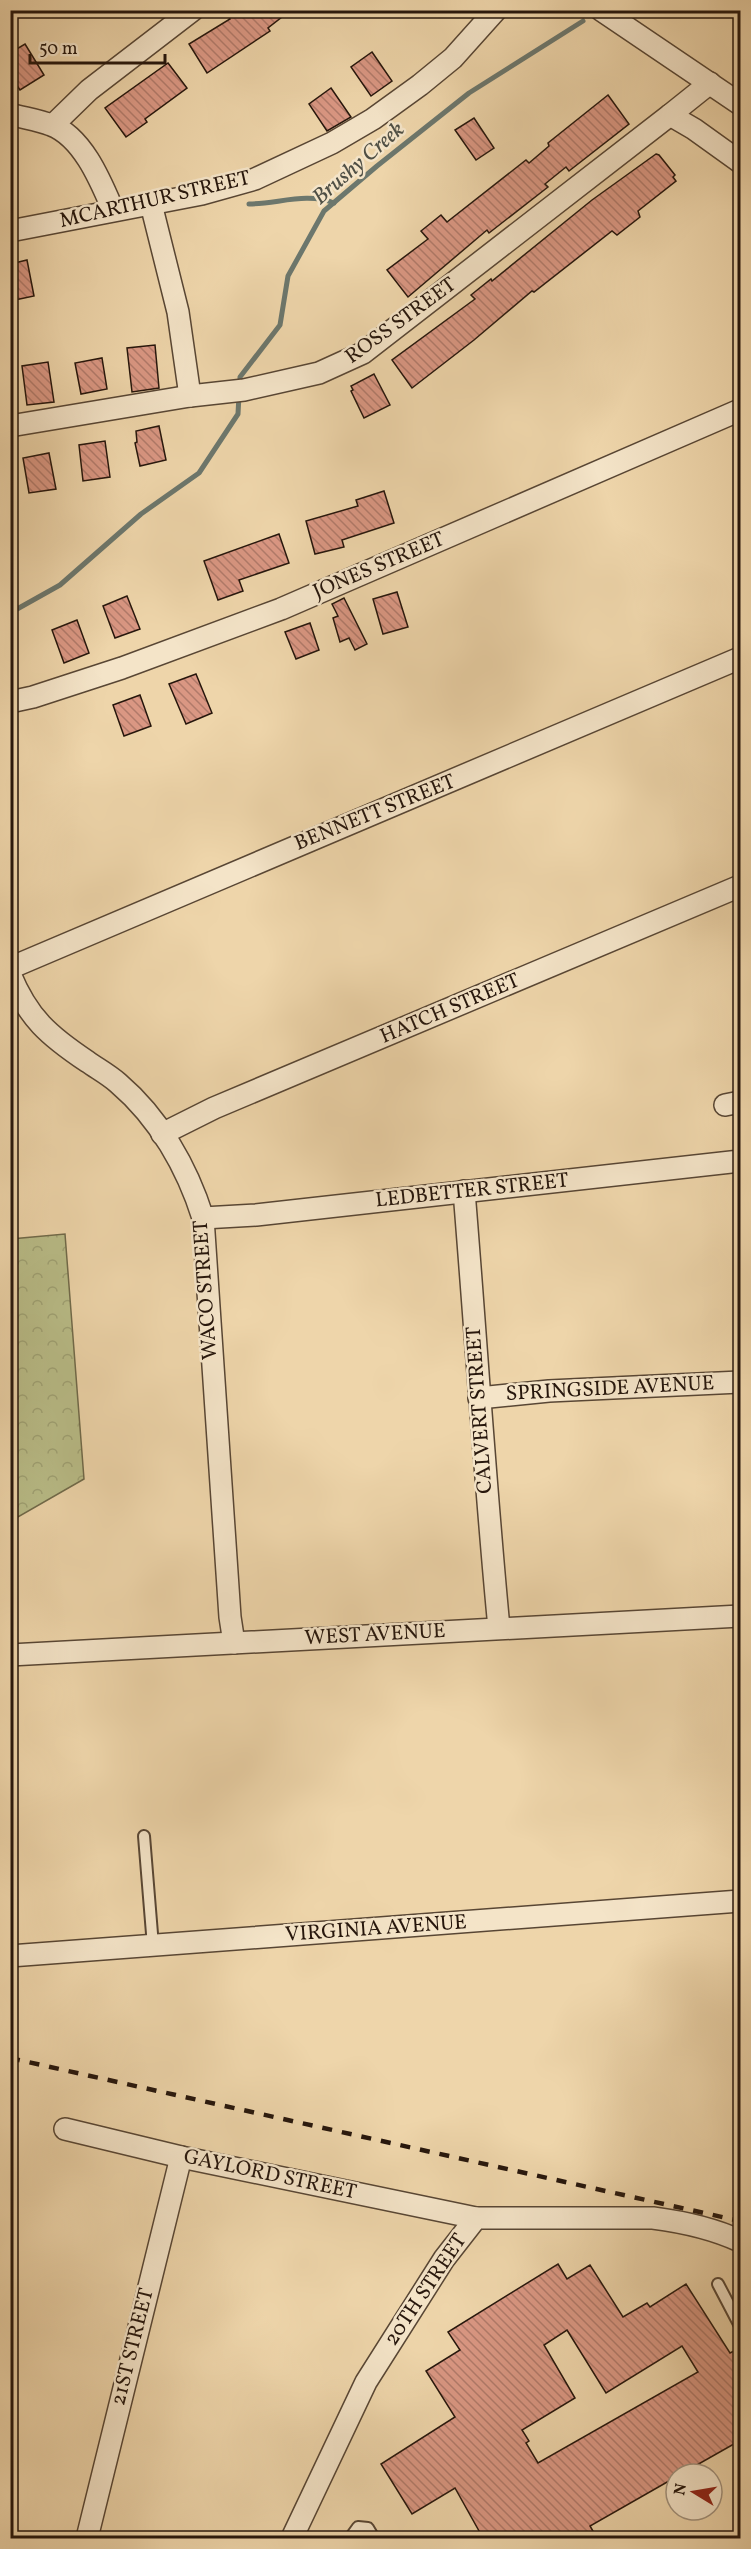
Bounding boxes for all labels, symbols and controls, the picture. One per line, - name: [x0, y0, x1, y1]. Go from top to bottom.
- scale bar: [30, 27, 165, 65]
- text: 50 m: [39, 37, 78, 62]
- water label: Brushy Creek: [306, 115, 412, 213]
- street label: MCARTHUR STREET: [57, 164, 253, 236]
- street label: ROSS STREET: [339, 271, 463, 371]
- street label: JONES STREET: [309, 525, 449, 607]
- street label: BENNETT STREET: [290, 767, 460, 859]
- street label: HATCH STREET: [376, 967, 524, 1051]
- street label: LEDBETTER STREET: [374, 1166, 570, 1216]
- street label: WACO STREET: [187, 1219, 225, 1361]
- street label: CALVERT STREET: [460, 1325, 500, 1495]
- street label: SPRINGSIDE AVENUE: [505, 1369, 715, 1409]
- street label: WEST AVENUE: [304, 1617, 446, 1653]
- street label: VIRGINIA AVENUE: [284, 1908, 468, 1950]
- street label: GAYLORD STREET: [181, 2143, 359, 2207]
- street label: 20TH STREET: [378, 2228, 474, 2352]
- street label: 21ST STREET: [104, 2285, 162, 2409]
- north arrow: [664, 2462, 724, 2522]
- text: N: [669, 2481, 693, 2497]

